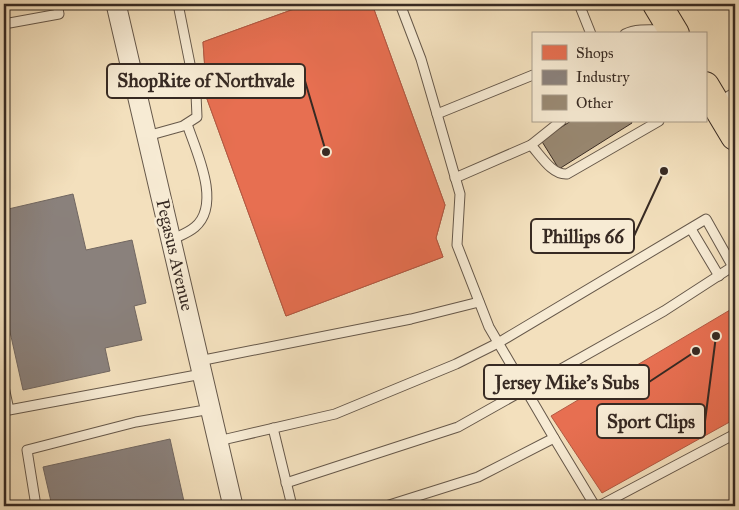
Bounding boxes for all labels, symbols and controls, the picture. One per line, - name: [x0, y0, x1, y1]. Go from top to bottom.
- legend: [532, 32, 706, 122]
- text: Shops: [576, 44, 614, 62]
- callout: ShopRite of Northvale: [107, 64, 305, 98]
- text: Industry: [576, 68, 630, 86]
- text: ShopRite of Northvale: [117, 69, 295, 93]
- text: Other: [576, 94, 613, 112]
- street label: Pegasus Avenue: [150, 197, 199, 313]
- callout: Phillips 66: [531, 219, 634, 253]
- text: Phillips 66: [542, 225, 625, 249]
- callout: Jersey Mike's Subs: [484, 365, 649, 399]
- text: Jersey Mike's Subs: [492, 371, 639, 395]
- callout: Sport Clips: [597, 404, 705, 438]
- text: Sport Clips: [607, 410, 695, 434]

